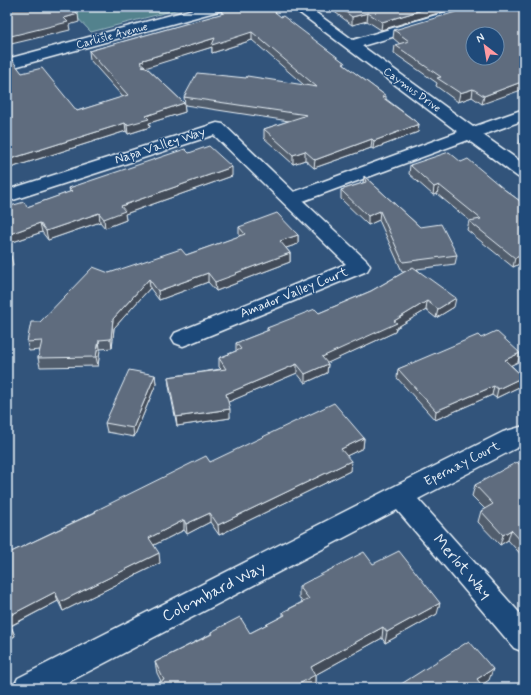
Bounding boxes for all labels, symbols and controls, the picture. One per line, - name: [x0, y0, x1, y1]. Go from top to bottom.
- street label: Carlisle Avenue: [75, 20, 149, 52]
- north arrow: [465, 26, 505, 66]
- text: N: [474, 30, 487, 46]
- street label: Caymus Drive: [381, 64, 444, 116]
- street label: Napa Valley Way: [113, 123, 208, 169]
- street label: Amador Valley Court: [237, 263, 351, 322]
- street label: Epernay Court: [421, 437, 503, 490]
- street label: Merlot Way: [428, 530, 496, 604]
- street label: Colombard Way: [159, 557, 269, 627]

